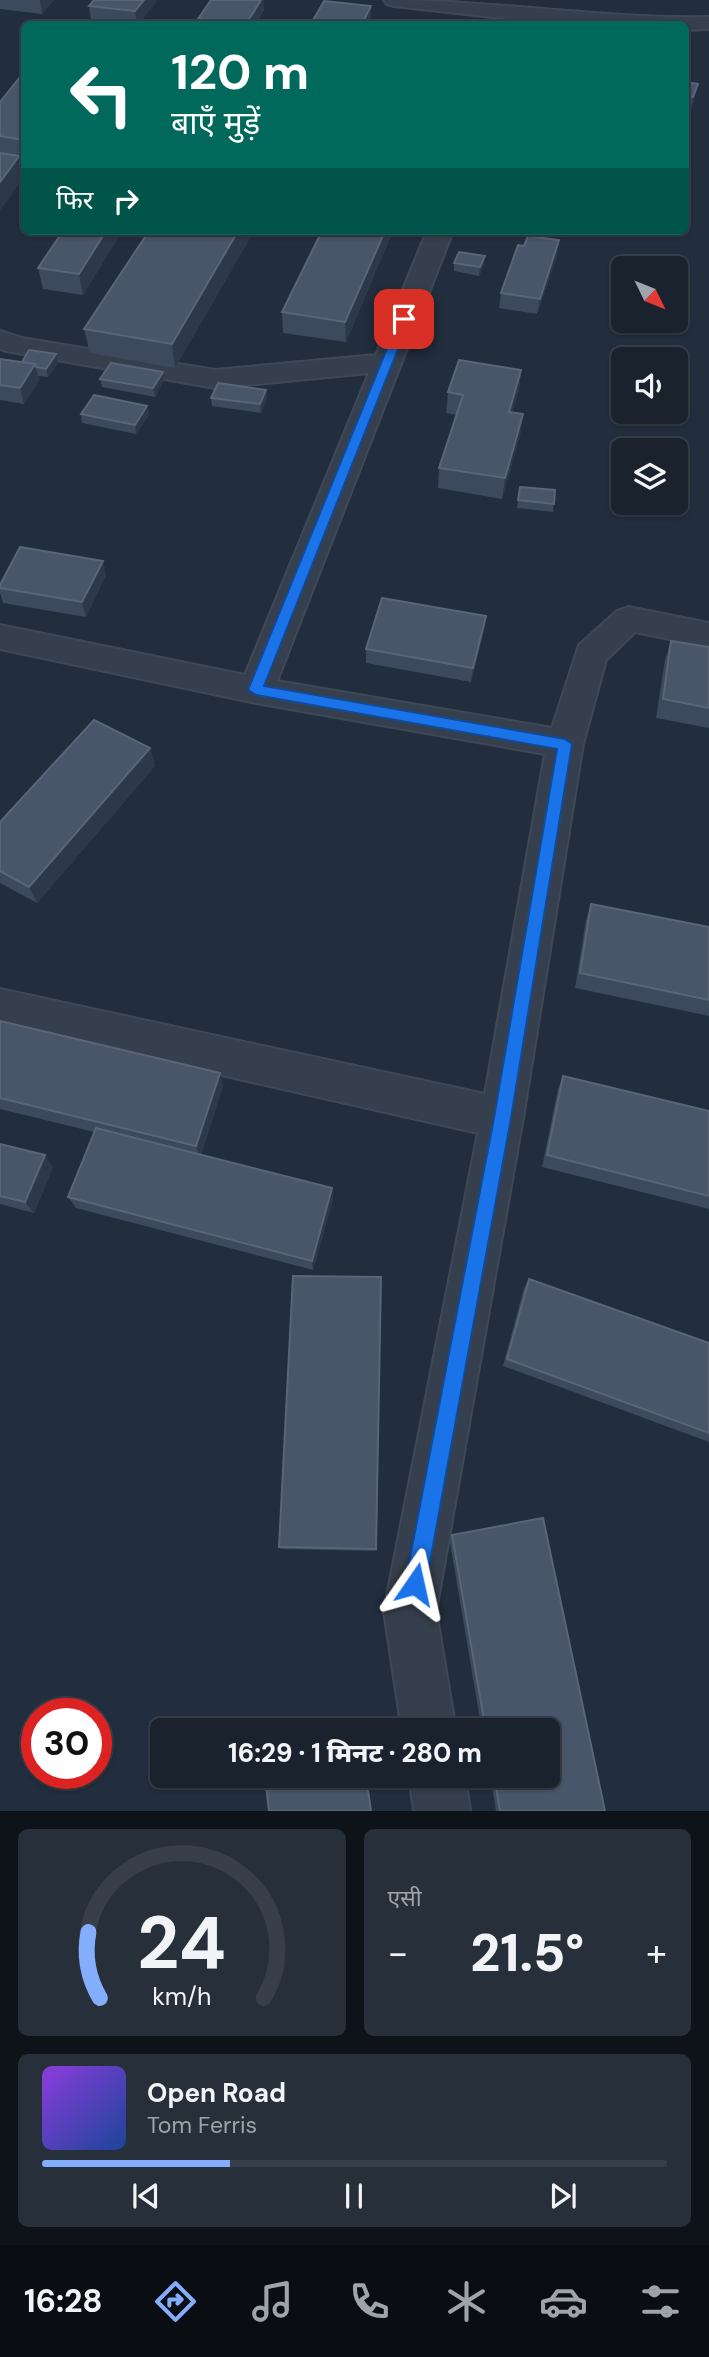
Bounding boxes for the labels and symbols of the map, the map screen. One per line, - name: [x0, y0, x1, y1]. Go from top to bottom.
- north arrow: [611, 256, 688, 332]
- pin: [374, 289, 434, 349]
- position arrow: [378, 1547, 452, 1621]
- speed limit sign: 30: [21, 1698, 112, 1789]

